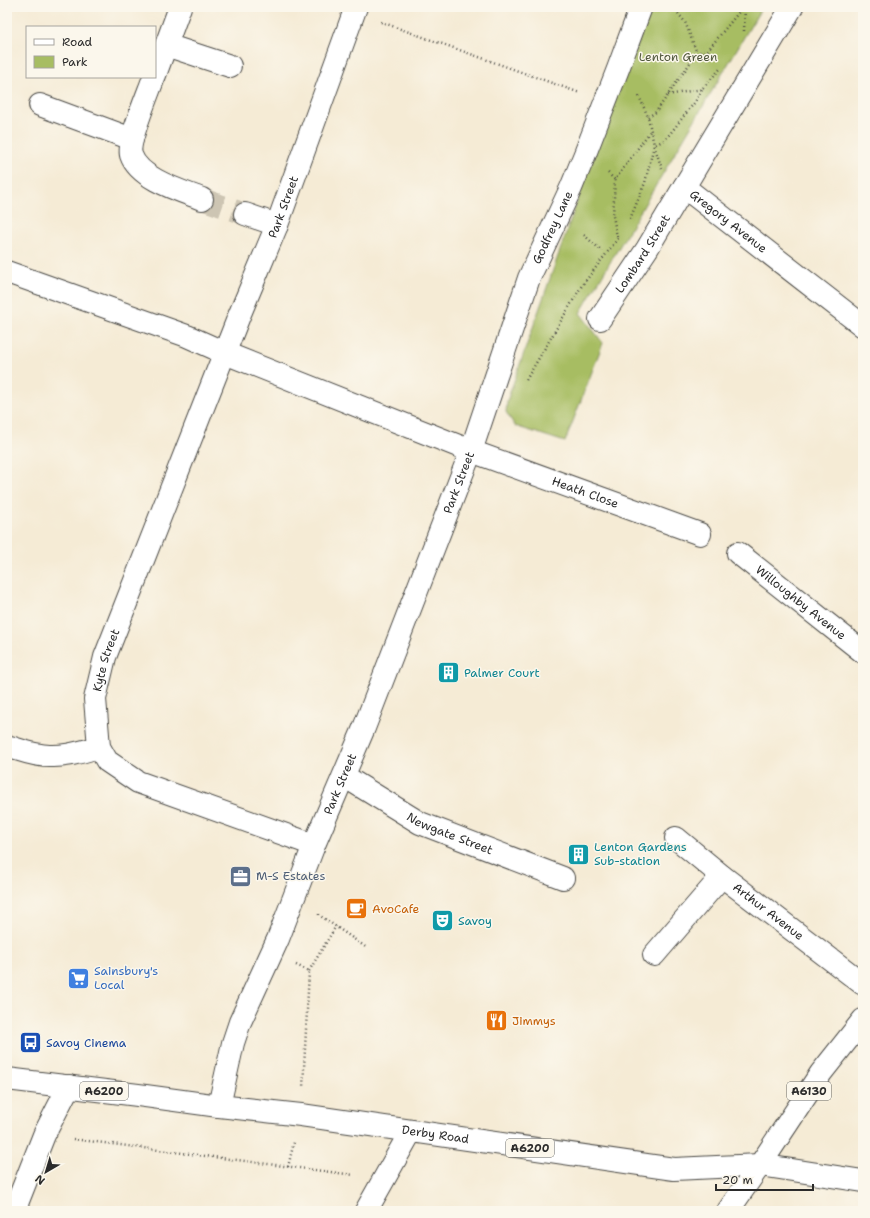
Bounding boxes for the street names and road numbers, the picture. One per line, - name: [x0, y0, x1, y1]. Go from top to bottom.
- street label: Park Street: [264, 174, 302, 240]
- street label: Gregory Avenue: [686, 186, 770, 257]
- street label: Godfrey Lane: [529, 188, 577, 267]
- street label: Lombard Street: [612, 211, 674, 296]
- street label: Park Street: [440, 449, 478, 516]
- street label: Heath Close: [550, 473, 621, 512]
- street label: Willoughby Avenue: [752, 562, 849, 644]
- street label: Kyte Street: [89, 626, 123, 693]
- street label: Park Street: [320, 751, 360, 817]
- street label: Newgate Street: [404, 809, 495, 858]
- street label: Arthur Avenue: [730, 879, 807, 944]
- road number: A6200: [80, 1082, 128, 1100]
- road number: A6130: [787, 1082, 831, 1100]
- street label: Derby Road: [401, 1122, 471, 1147]
- road number: A6200: [506, 1139, 554, 1157]

